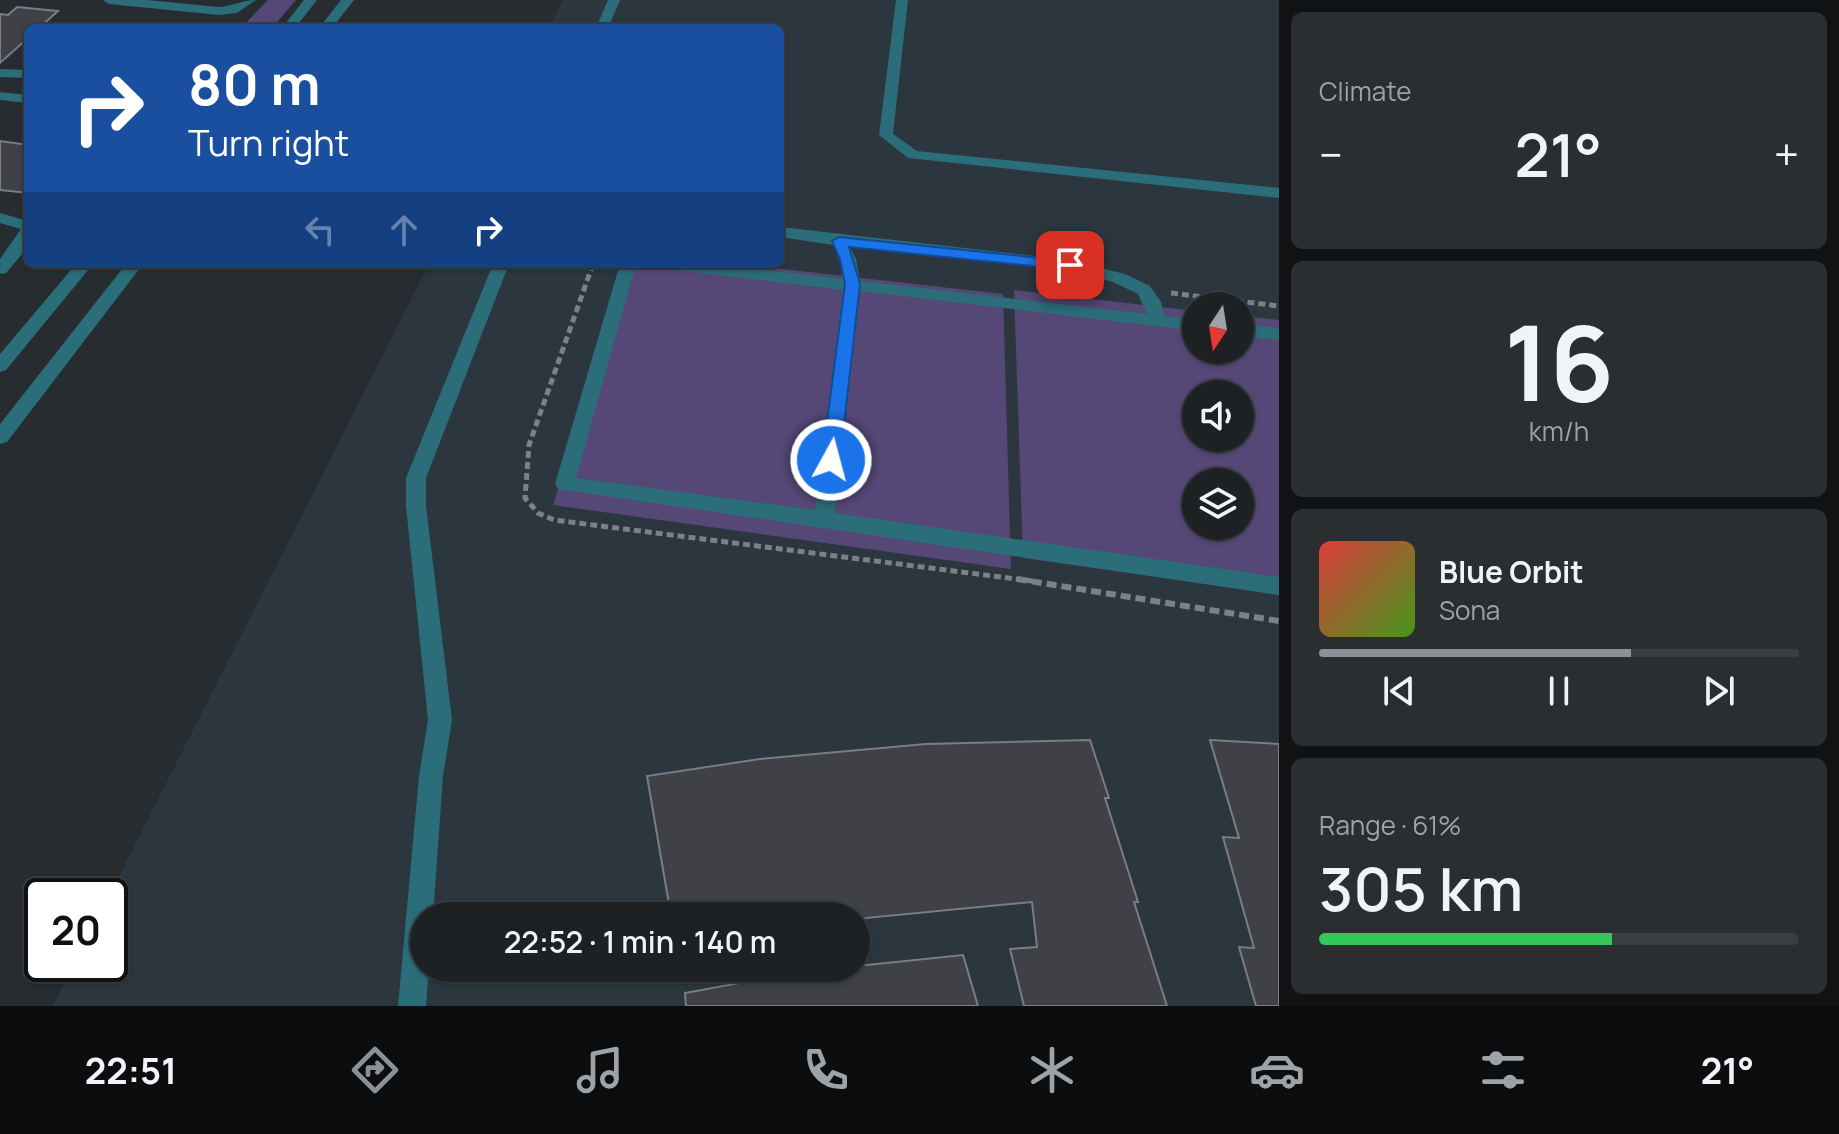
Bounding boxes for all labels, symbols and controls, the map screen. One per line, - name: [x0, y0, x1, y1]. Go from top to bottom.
- text: 80 m: [188, 45, 321, 122]
- icon: right: [56, 56, 160, 160]
- text: Climate: [1319, 73, 1411, 109]
- text: 21°: [1514, 113, 1602, 195]
- text: Turn right: [188, 118, 349, 167]
- text: −: [1319, 124, 1343, 184]
- text: +: [1774, 124, 1799, 184]
- icon: left: [298, 208, 342, 252]
- icon: ahead: [382, 208, 426, 252]
- icon: right: [466, 208, 510, 252]
- pin: [1036, 231, 1104, 299]
- icon: arrive: [1048, 243, 1092, 287]
- text: 16: [1504, 290, 1614, 432]
- north arrow: [1182, 292, 1254, 364]
- map controls: [1182, 292, 1254, 540]
- button: sound: [1182, 380, 1254, 452]
- text: km/h: [1529, 413, 1589, 449]
- position arrow: [789, 418, 873, 502]
- button: layers: [1182, 468, 1254, 540]
- text: Blue Orbit: [1439, 551, 1584, 592]
- text: Sona: [1439, 592, 1500, 628]
- icon: previous: [1377, 669, 1421, 713]
- icon: pause: [1537, 669, 1581, 713]
- icon: next: [1697, 669, 1741, 713]
- text: Range · 61%: [1319, 807, 1461, 843]
- text: 305 km: [1319, 847, 1523, 929]
- speed limit sign: 20: [24, 878, 128, 982]
- text: 22:52 · 1 min · 140 m: [504, 921, 776, 962]
- icon: directions: [347, 1042, 403, 1098]
- icon: music: [572, 1042, 628, 1098]
- icon: phone: [798, 1042, 854, 1098]
- icon: climate: [1024, 1042, 1080, 1098]
- icon: car: [1249, 1042, 1305, 1098]
- icon: filters: [1475, 1042, 1531, 1098]
- text: 22:51: [85, 1046, 177, 1095]
- text: 21°: [1701, 1046, 1754, 1095]

